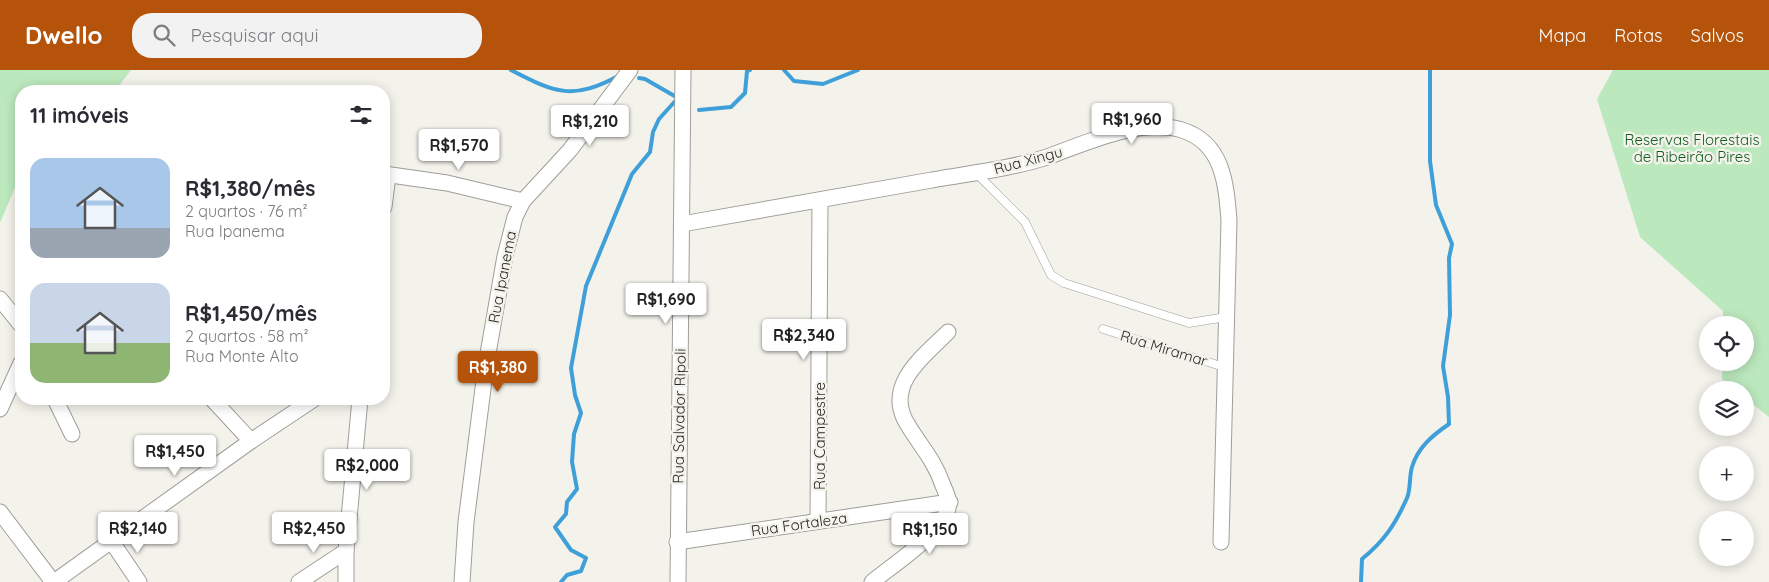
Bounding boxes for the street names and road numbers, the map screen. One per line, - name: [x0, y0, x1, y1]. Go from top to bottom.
- street label: Rua Xingu: [992, 142, 1064, 178]
- street label: Rua Ipanema: [484, 229, 520, 325]
- street label: Rua Miramar: [1118, 326, 1210, 370]
- street label: Rua Salvador Ripoli: [668, 348, 690, 484]
- street label: Rua Campestre: [810, 382, 829, 490]
- street label: Rua Fortaleza: [750, 508, 848, 540]

